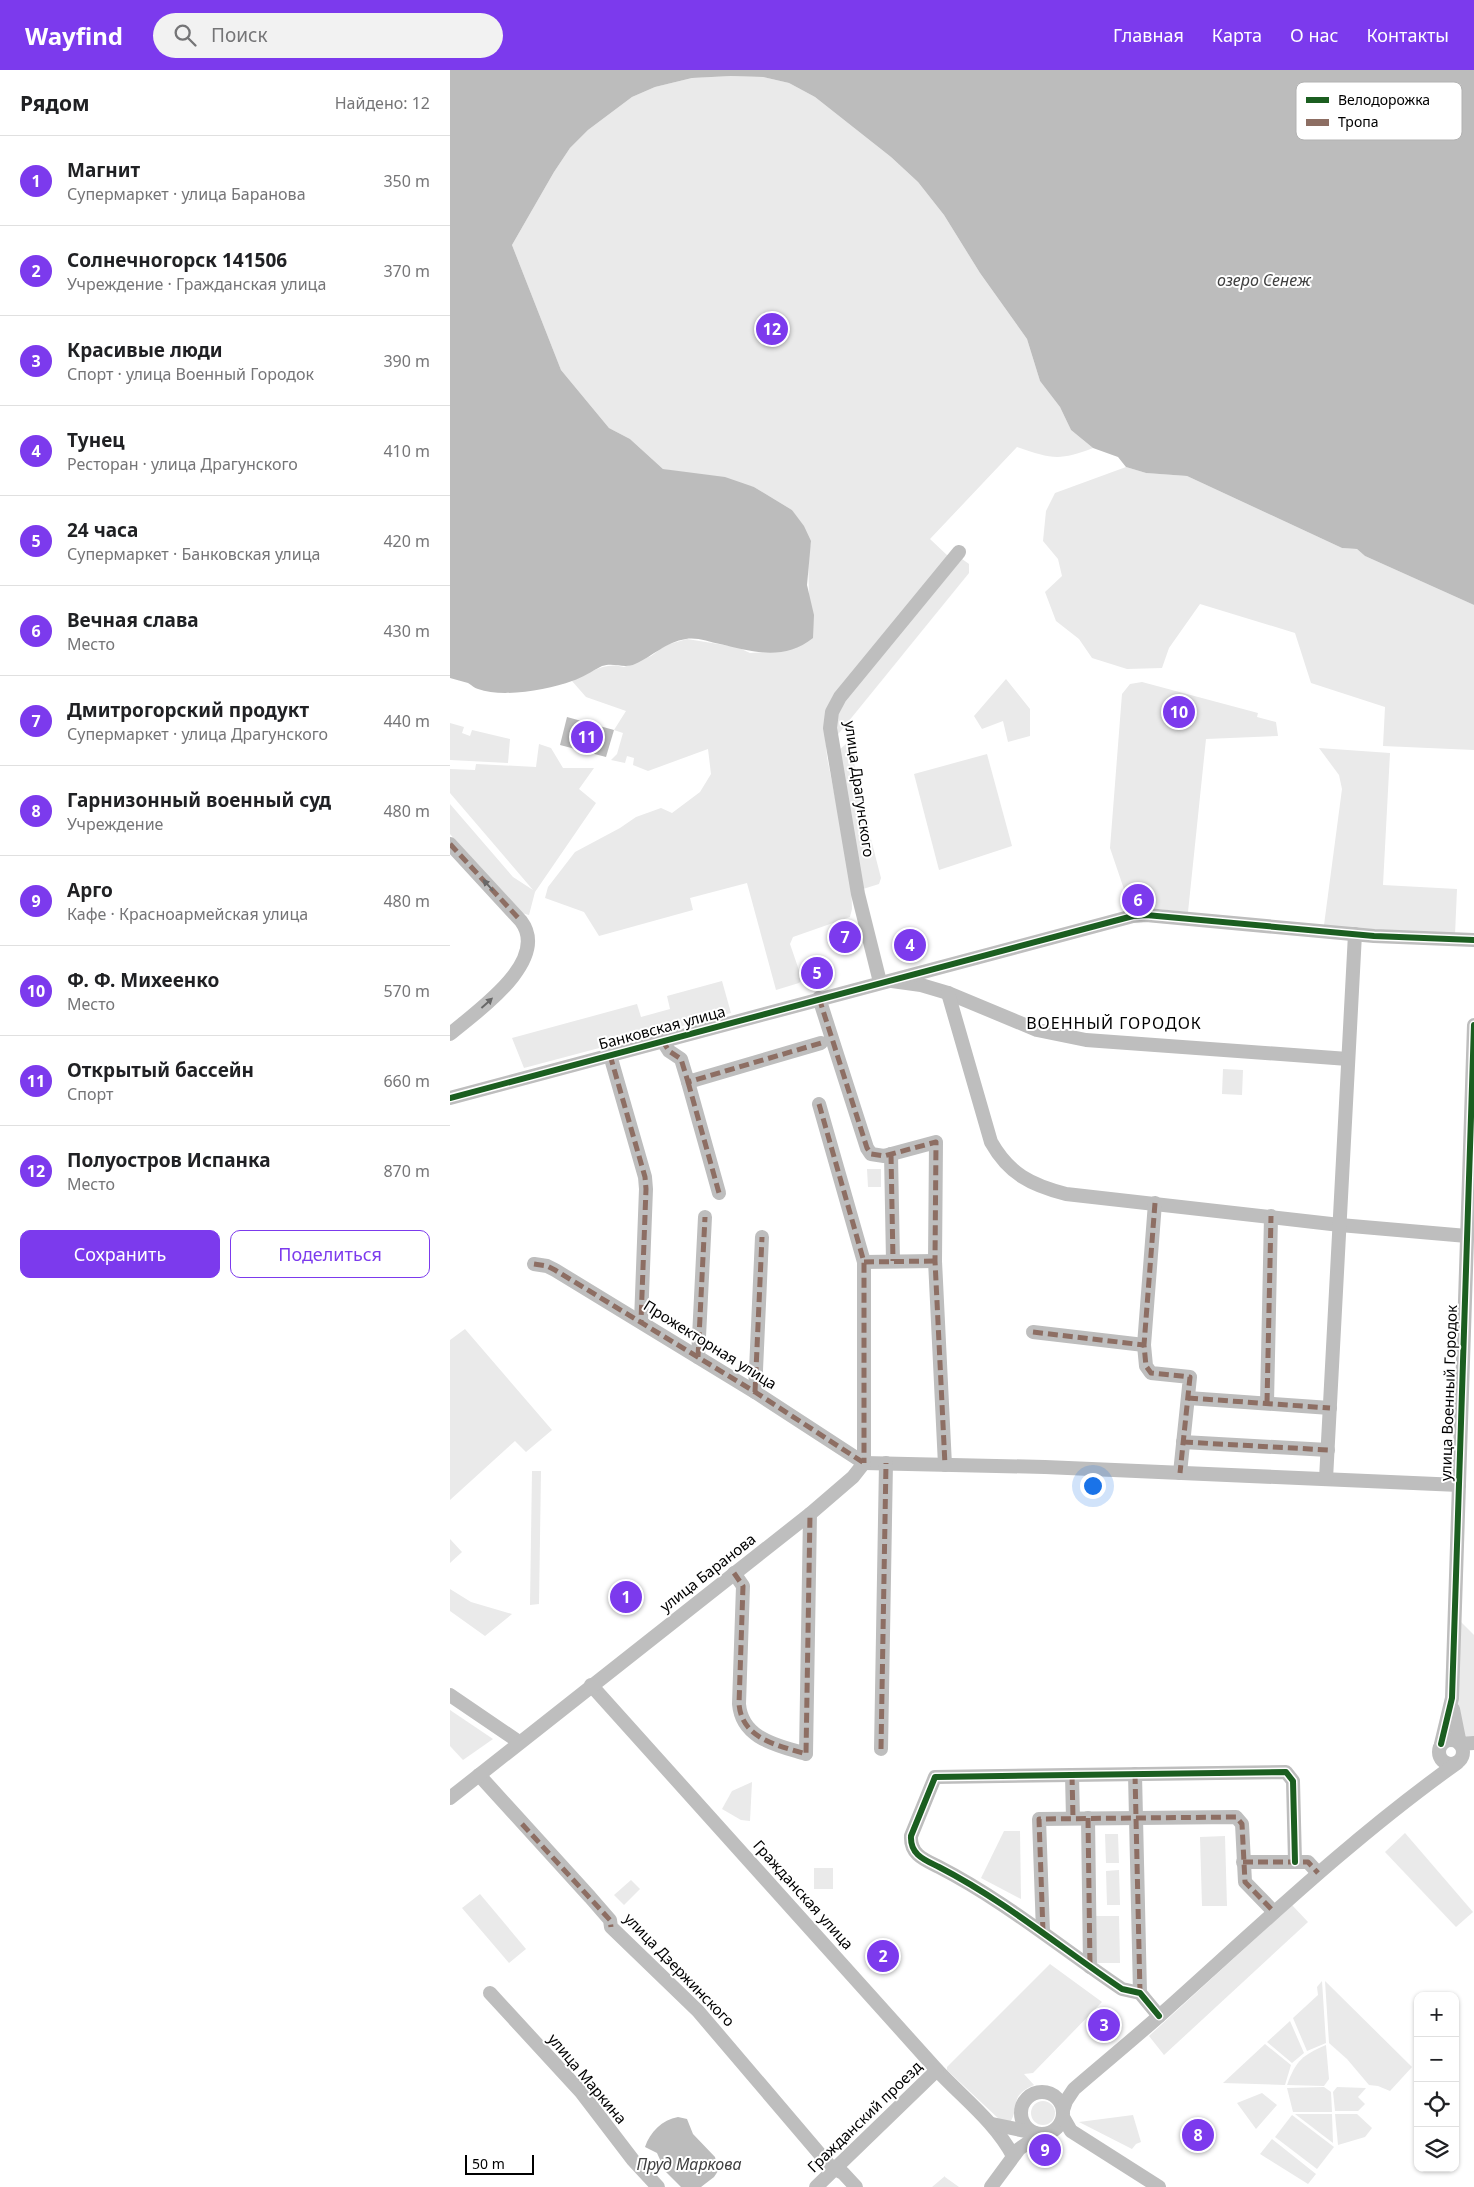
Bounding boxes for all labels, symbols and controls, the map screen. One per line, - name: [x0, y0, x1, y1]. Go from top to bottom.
- search box: [153, 13, 503, 58]
- text: Wayfind: [25, 19, 123, 52]
- icon: search: [171, 21, 199, 49]
- text: Поиск: [211, 22, 268, 48]
- text: Главная: [1113, 23, 1184, 47]
- text: Карта: [1212, 23, 1262, 47]
- text: О нас: [1290, 23, 1338, 47]
- text: Контакты: [1366, 23, 1449, 47]
- legend: [1296, 82, 1462, 140]
- text: Рядом: [20, 89, 90, 117]
- text: Велодорожка: [1338, 90, 1430, 109]
- text: Найдено: 12: [335, 92, 430, 114]
- text: Тропа: [1338, 112, 1378, 131]
- text: Магнит: [67, 157, 140, 183]
- text: 1: [31, 170, 41, 192]
- text: 350 m: [383, 170, 430, 192]
- text: Супермаркет · улица Баранова: [67, 183, 306, 205]
- text: Солнечногорск 141506: [67, 247, 287, 273]
- text: 2: [31, 260, 41, 282]
- text: 370 m: [383, 260, 430, 282]
- water label: озеро Сенеж: [1217, 269, 1312, 291]
- text: Учреждение · Гражданская улица: [67, 273, 326, 295]
- pin: 12: [756, 310, 788, 348]
- text: Красивые люди: [67, 337, 223, 363]
- text: 3: [31, 350, 41, 372]
- text: 390 m: [383, 350, 430, 372]
- text: Спорт · улица Военный Городок: [67, 363, 314, 385]
- text: Тунец: [67, 427, 125, 453]
- text: 4: [31, 440, 41, 462]
- text: 410 m: [383, 440, 430, 462]
- text: Ресторан · улица Драгунского: [67, 453, 298, 475]
- text: 24 часа: [67, 517, 138, 543]
- text: 5: [31, 530, 41, 552]
- text: 420 m: [383, 530, 430, 552]
- text: Супермаркет · Банковская улица: [67, 543, 320, 565]
- text: Вечная слава: [67, 607, 199, 633]
- text: 6: [31, 620, 41, 642]
- text: 430 m: [383, 620, 430, 642]
- text: Место: [67, 633, 115, 655]
- pin: 10: [1163, 693, 1195, 731]
- text: Дмитрогорский продукт: [67, 697, 309, 723]
- text: 7: [31, 710, 41, 732]
- text: 440 m: [383, 710, 430, 732]
- pin: 11: [571, 718, 603, 756]
- street label: улица Драгунского: [841, 719, 879, 858]
- text: Супермаркет · улица Драгунского: [67, 723, 328, 745]
- text: Гарнизонный военный суд: [67, 787, 331, 813]
- text: 8: [31, 800, 41, 822]
- text: 480 m: [383, 800, 430, 822]
- text: Учреждение: [67, 813, 163, 835]
- text: Арго: [67, 877, 113, 903]
- one-way arrow: [482, 880, 494, 892]
- pin: 6: [1122, 881, 1154, 919]
- text: 9: [31, 890, 41, 912]
- text: 480 m: [383, 890, 430, 912]
- text: Кафе · Красноармейская улица: [67, 903, 308, 925]
- pin: 7: [829, 918, 861, 956]
- pin: 4: [894, 926, 926, 964]
- pin: 5: [801, 954, 833, 992]
- text: Ф. Ф. Михеенко: [67, 967, 219, 993]
- text: 10: [27, 980, 45, 1002]
- text: 570 m: [383, 980, 430, 1002]
- text: Место: [67, 993, 115, 1015]
- one-way arrow: [481, 997, 493, 1009]
- street label: Банковская улица: [596, 1001, 727, 1054]
- district label: ВОЕННЫЙ ГОРОДОК: [1026, 1012, 1202, 1034]
- text: Открытый бассейн: [67, 1057, 254, 1083]
- text: 11: [27, 1070, 45, 1092]
- text: 660 m: [383, 1070, 430, 1092]
- text: Спорт: [67, 1083, 113, 1105]
- text: Полуостров Испанка: [67, 1147, 271, 1173]
- text: 12: [27, 1160, 45, 1182]
- text: 870 m: [383, 1160, 430, 1182]
- text: Место: [67, 1173, 115, 1195]
- button: Сохранить: [20, 1230, 220, 1278]
- button: Поделиться: [230, 1230, 430, 1278]
- street label: Прожекторная улица: [640, 1295, 781, 1393]
- street label: улица Военный Городок: [1435, 1305, 1461, 1481]
- your location: [1080, 1473, 1106, 1499]
- street label: улица Баранова: [655, 1529, 759, 1616]
- pin: 1: [610, 1578, 642, 1616]
- street label: Гражданская улица: [749, 1835, 858, 1953]
- street label: улица Дзержинского: [620, 1908, 739, 2031]
- pin: 2: [867, 1937, 899, 1975]
- map controls: [1414, 1992, 1459, 2172]
- button: +: [1414, 1992, 1459, 2037]
- pin: 3: [1088, 2006, 1120, 2044]
- street label: улица Маркина: [544, 2029, 632, 2128]
- button: −: [1414, 2037, 1459, 2082]
- street label: Гражданский проезд: [803, 2056, 926, 2176]
- button: locate: [1414, 2082, 1459, 2127]
- pin: 8: [1182, 2116, 1214, 2154]
- button: layers: [1414, 2127, 1459, 2172]
- pin: 9: [1029, 2131, 1061, 2169]
- scale bar: [465, 2152, 534, 2175]
- water label: Пруд Маркова: [636, 2153, 742, 2175]
- text: 50 m: [472, 2154, 505, 2173]

